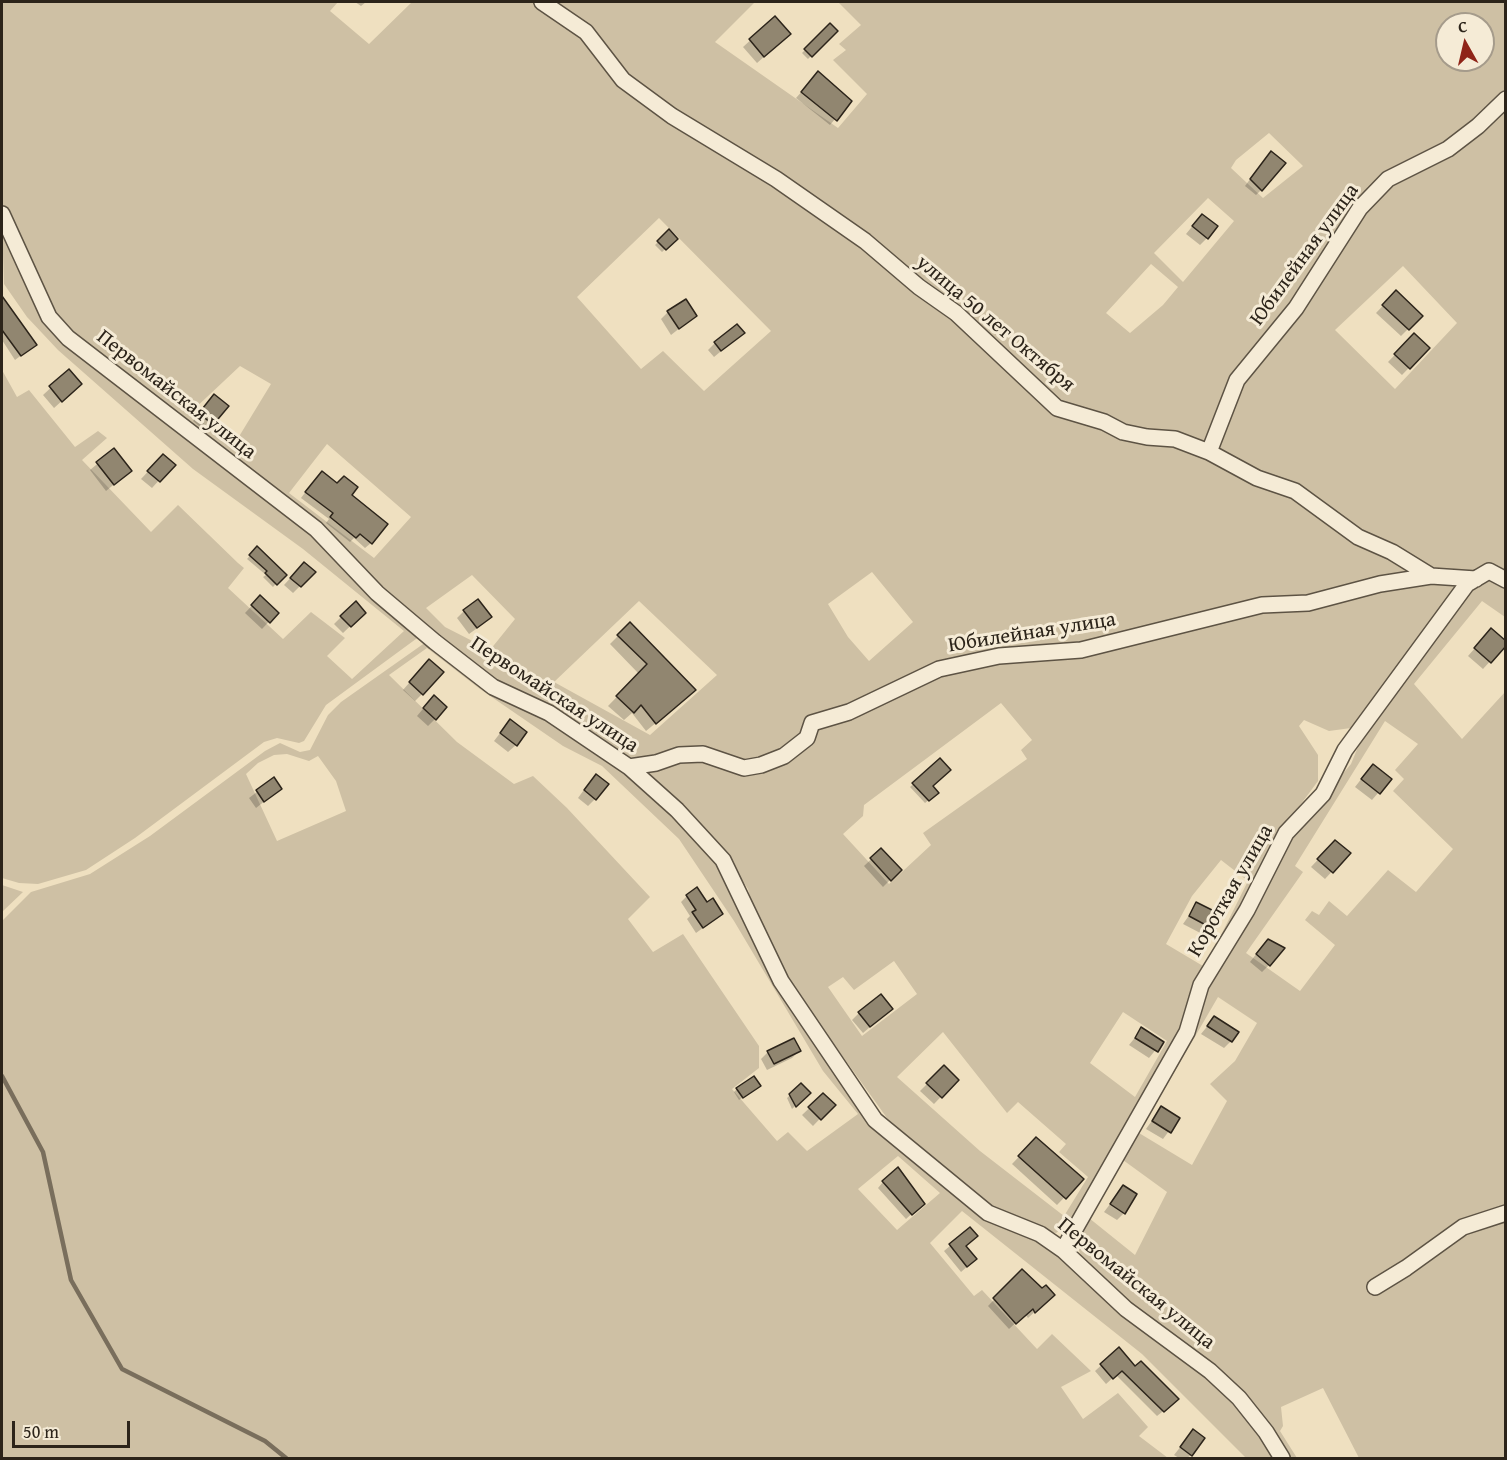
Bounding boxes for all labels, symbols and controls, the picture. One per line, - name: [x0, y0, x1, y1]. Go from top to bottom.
- north arrow: [1435, 12, 1495, 72]
- text: С: [1457, 14, 1469, 39]
- street label: Юбилейная улица: [1245, 179, 1365, 331]
- street label: улица 50 лет Октября: [910, 250, 1080, 398]
- street label: Первомайская улица: [91, 325, 261, 465]
- street label: Юбилейная улица: [946, 607, 1118, 659]
- street label: Первомайская улица: [465, 631, 643, 759]
- street label: Короткая улица: [1183, 820, 1279, 962]
- street label: Первомайская улица: [1052, 1213, 1220, 1355]
- scale bar: [15, 1409, 134, 1447]
- text: 50 m: [23, 1418, 59, 1445]

